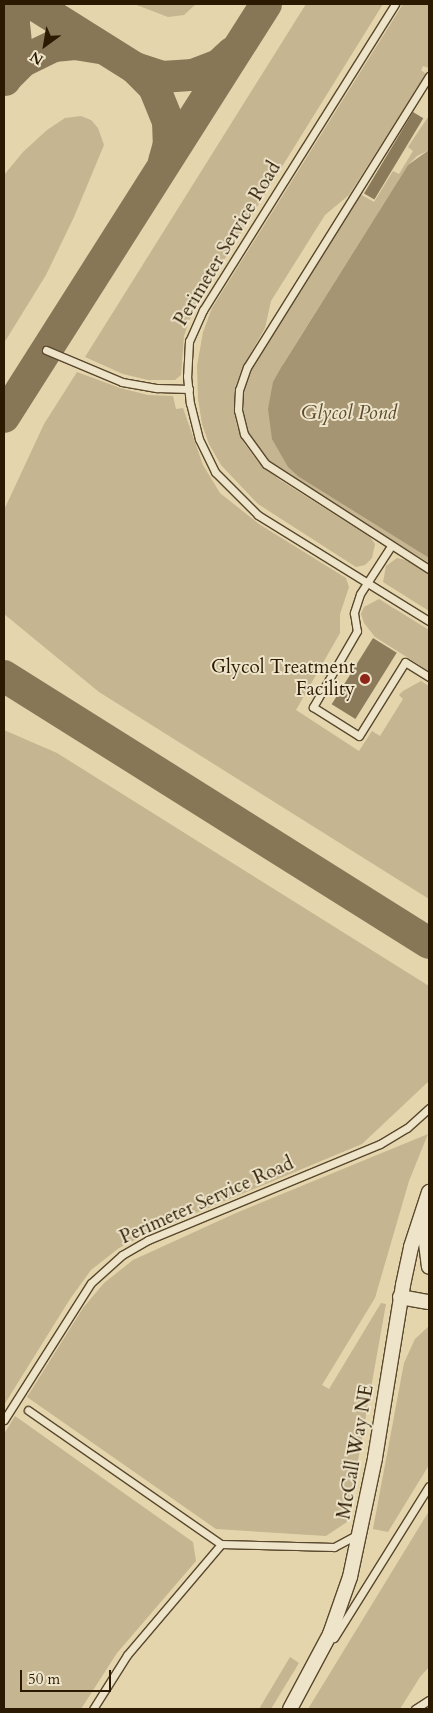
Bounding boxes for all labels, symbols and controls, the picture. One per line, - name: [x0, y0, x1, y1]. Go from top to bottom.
- north arrow: [20, 20, 70, 70]
- text: N: [27, 47, 47, 69]
- street label: Perimeter Service Road: [170, 158, 286, 330]
- water label: Glycol Pond: [301, 400, 397, 424]
- place label: Glycol Treatment Facility: [211, 657, 355, 701]
- marker: Glycol Treatment Facility: [359, 673, 371, 685]
- street label: Perimeter Service Road: [117, 1152, 297, 1250]
- street label: McCall Way NE: [333, 1383, 379, 1521]
- scale bar: [22, 1660, 114, 1692]
- text: 50 m: [28, 1669, 60, 1689]

